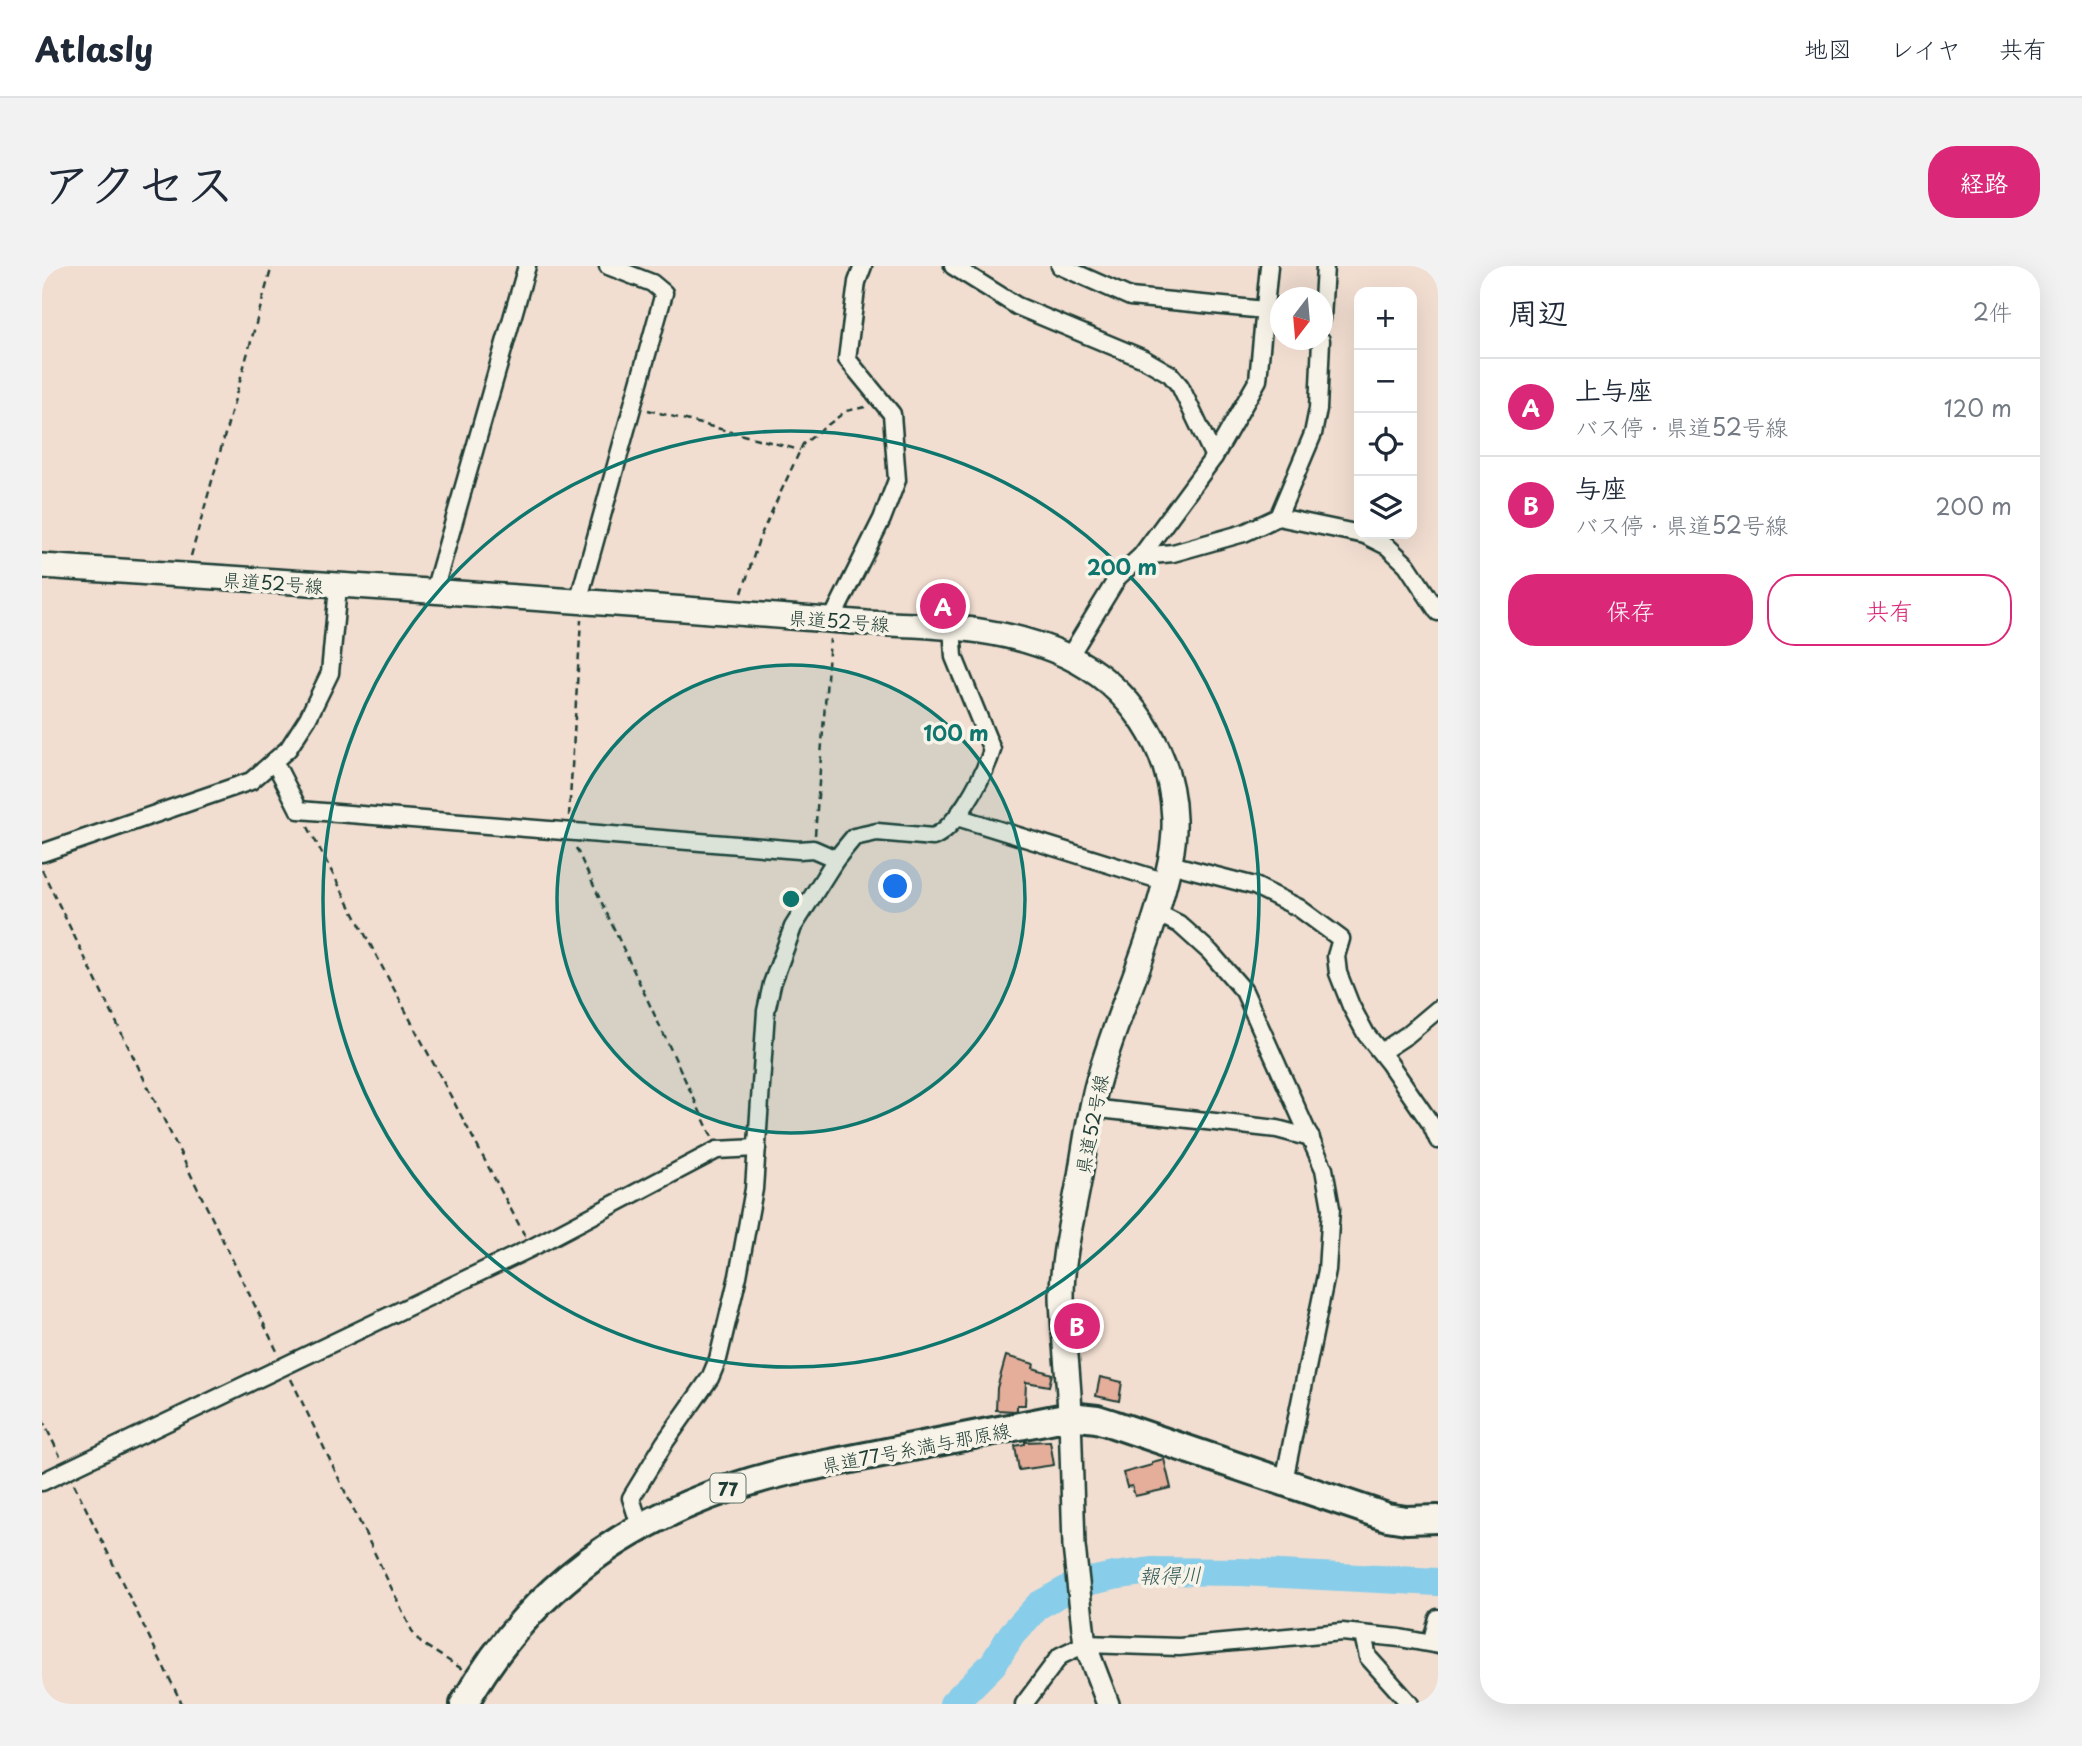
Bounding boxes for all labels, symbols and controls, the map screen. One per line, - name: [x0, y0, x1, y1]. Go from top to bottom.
- text: Atlasly: [35, 23, 153, 73]
- text: 地図: [1804, 30, 1852, 66]
- text: レイヤ: [1890, 30, 1961, 66]
- text: 共有: [1999, 30, 2047, 66]
- text: アクセス: [42, 145, 235, 219]
- button: 経路: [1928, 146, 2040, 218]
- north arrow: [1270, 287, 1333, 350]
- map controls: [1354, 287, 1417, 539]
- button: +: [1354, 287, 1417, 350]
- text: 周辺: [1508, 289, 1568, 334]
- text: 2件: [1973, 294, 2012, 329]
- button: −: [1354, 350, 1417, 413]
- text: 上与座: [1575, 370, 1653, 409]
- text: A: [1522, 390, 1540, 425]
- text: 120 m: [1944, 390, 2012, 425]
- text: バス停 · 県道52号線: [1575, 409, 1788, 444]
- button: locate: [1354, 413, 1417, 476]
- text: 与座: [1575, 468, 1627, 507]
- button: layers: [1354, 476, 1417, 539]
- text: B: [1523, 488, 1539, 523]
- text: 200 m: [1935, 488, 2012, 523]
- text: バス停 · 県道52号線: [1575, 507, 1788, 542]
- text: 200 m: [1087, 550, 1157, 582]
- street label: 県道52号線: [222, 565, 324, 599]
- button: 保存: [1508, 574, 1753, 646]
- button: 共有: [1767, 574, 2012, 646]
- pin: A: [920, 580, 966, 632]
- street label: 県道52号線: [788, 603, 890, 637]
- text: 100 m: [923, 716, 989, 748]
- your location: [878, 869, 912, 903]
- centre of rings: [779, 887, 803, 911]
- street label: 県道52号線: [1068, 1072, 1114, 1176]
- pin: B: [1054, 1300, 1100, 1352]
- street label: 県道77号糸満与那原線: [819, 1415, 1013, 1479]
- road number: 77: [710, 1474, 746, 1503]
- water label: 報得川: [1138, 1557, 1202, 1591]

